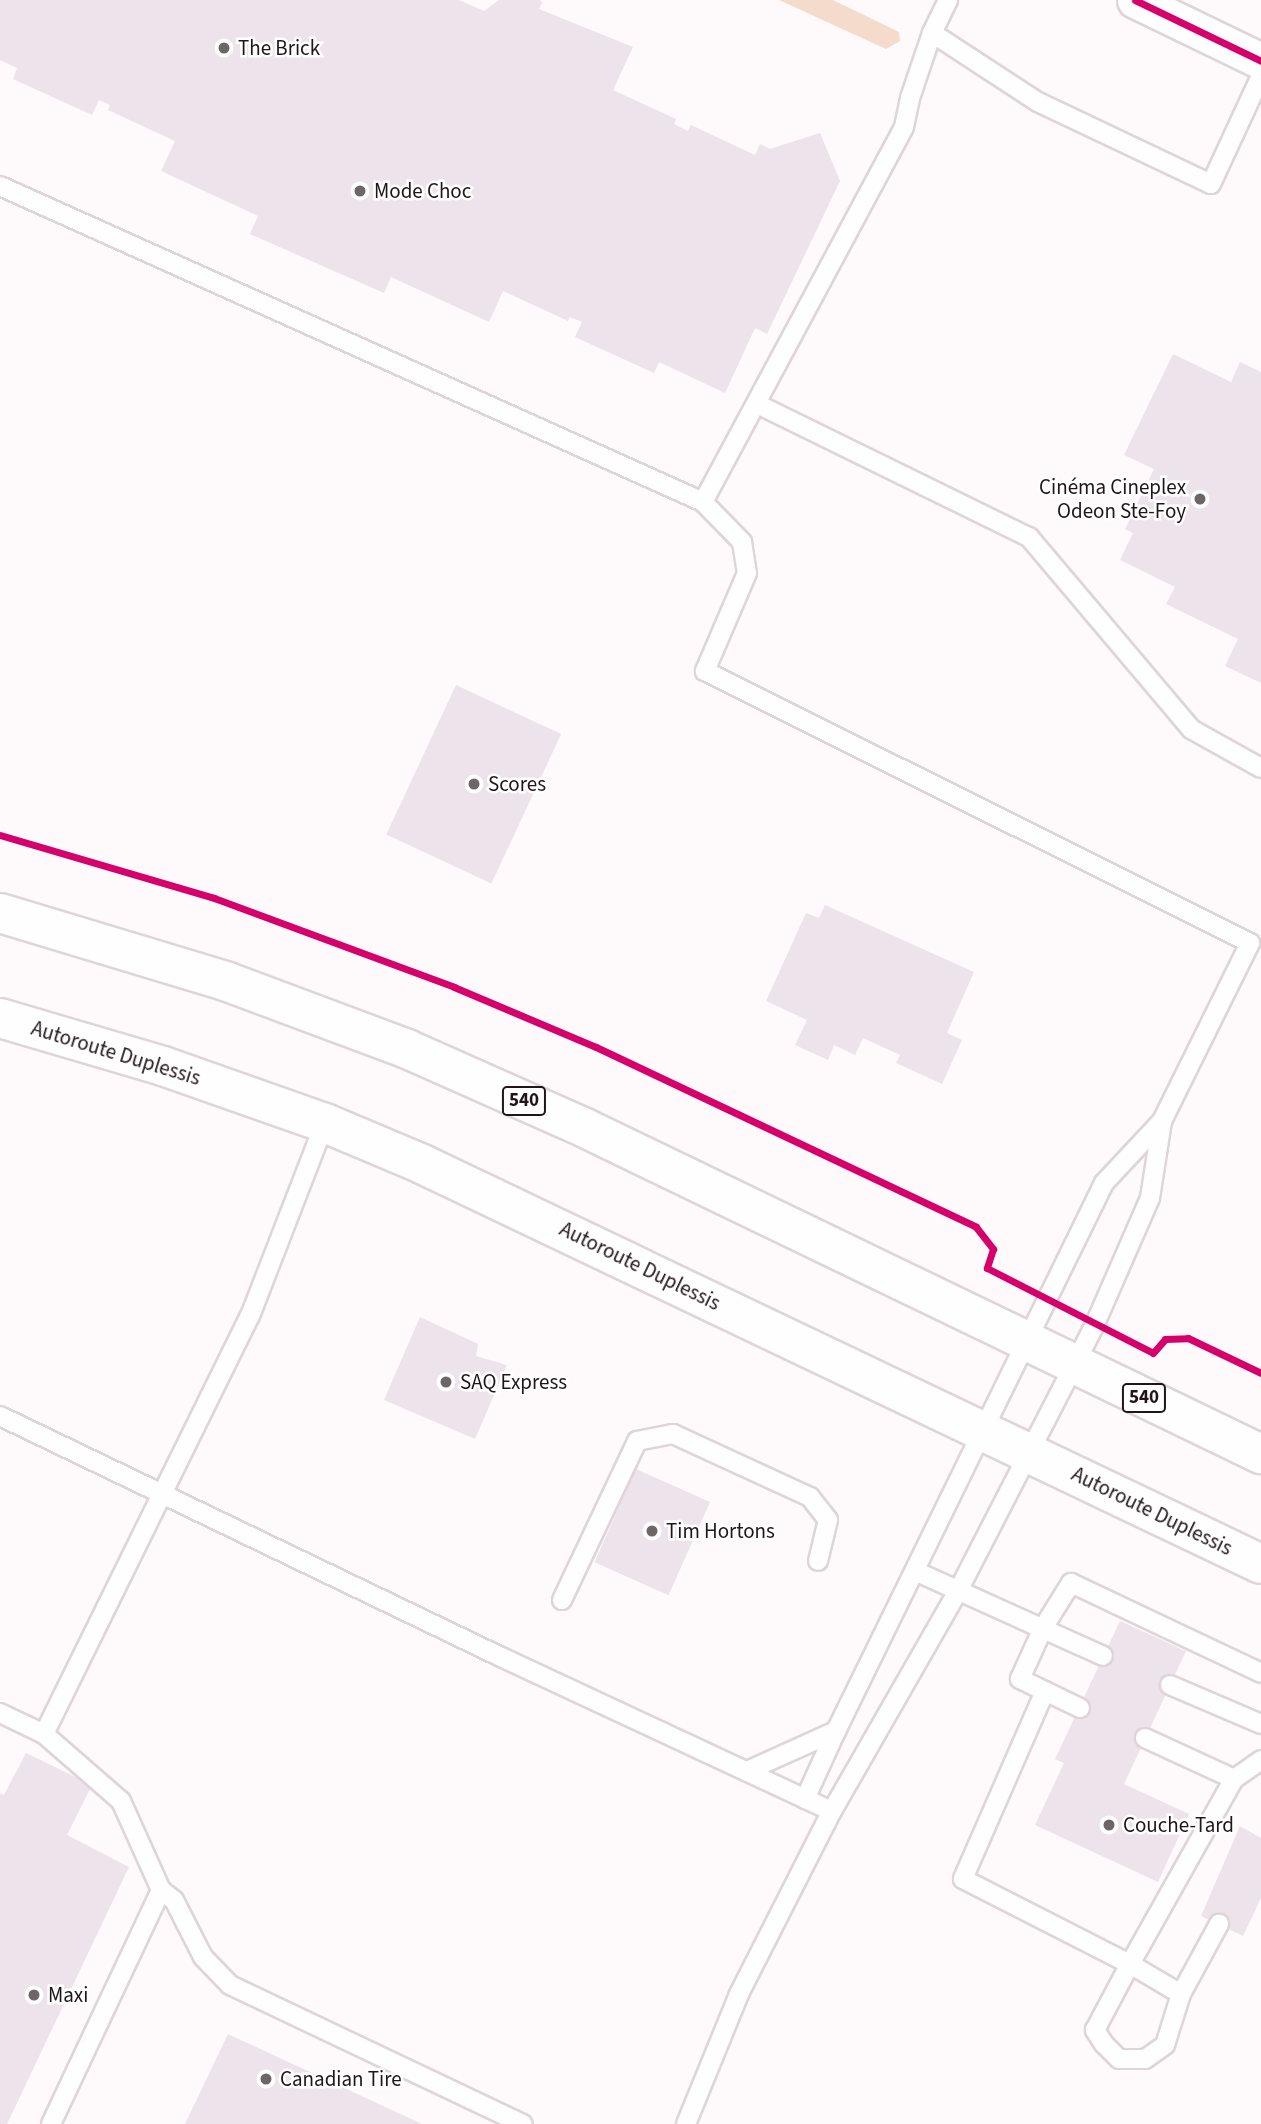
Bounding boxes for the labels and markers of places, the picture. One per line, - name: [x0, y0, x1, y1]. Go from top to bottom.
- place label: The Brick: [238, 35, 320, 61]
- marker: The Brick: [216, 40, 232, 56]
- place label: Mode Choc: [374, 178, 471, 204]
- marker: Mode Choc: [352, 183, 368, 199]
- place label: Cinéma Cineplex Odeon Ste-Foy: [1039, 474, 1186, 524]
- marker: Cinéma Cineplex Odeon Ste-Foy: [1192, 491, 1208, 507]
- place label: Scores: [488, 771, 546, 797]
- marker: Scores: [466, 776, 482, 792]
- place label: SAQ Express: [460, 1369, 567, 1395]
- marker: SAQ Express: [438, 1374, 454, 1390]
- place label: Tim Hortons: [666, 1518, 775, 1544]
- marker: Tim Hortons: [644, 1523, 660, 1539]
- place label: Couche-Tard: [1123, 1812, 1234, 1838]
- marker: Couche-Tard: [1101, 1817, 1117, 1833]
- place label: Maxi: [48, 1982, 88, 2008]
- marker: Maxi: [26, 1987, 42, 2003]
- place label: Canadian Tire: [280, 2066, 402, 2092]
- marker: Canadian Tire: [258, 2071, 274, 2087]

